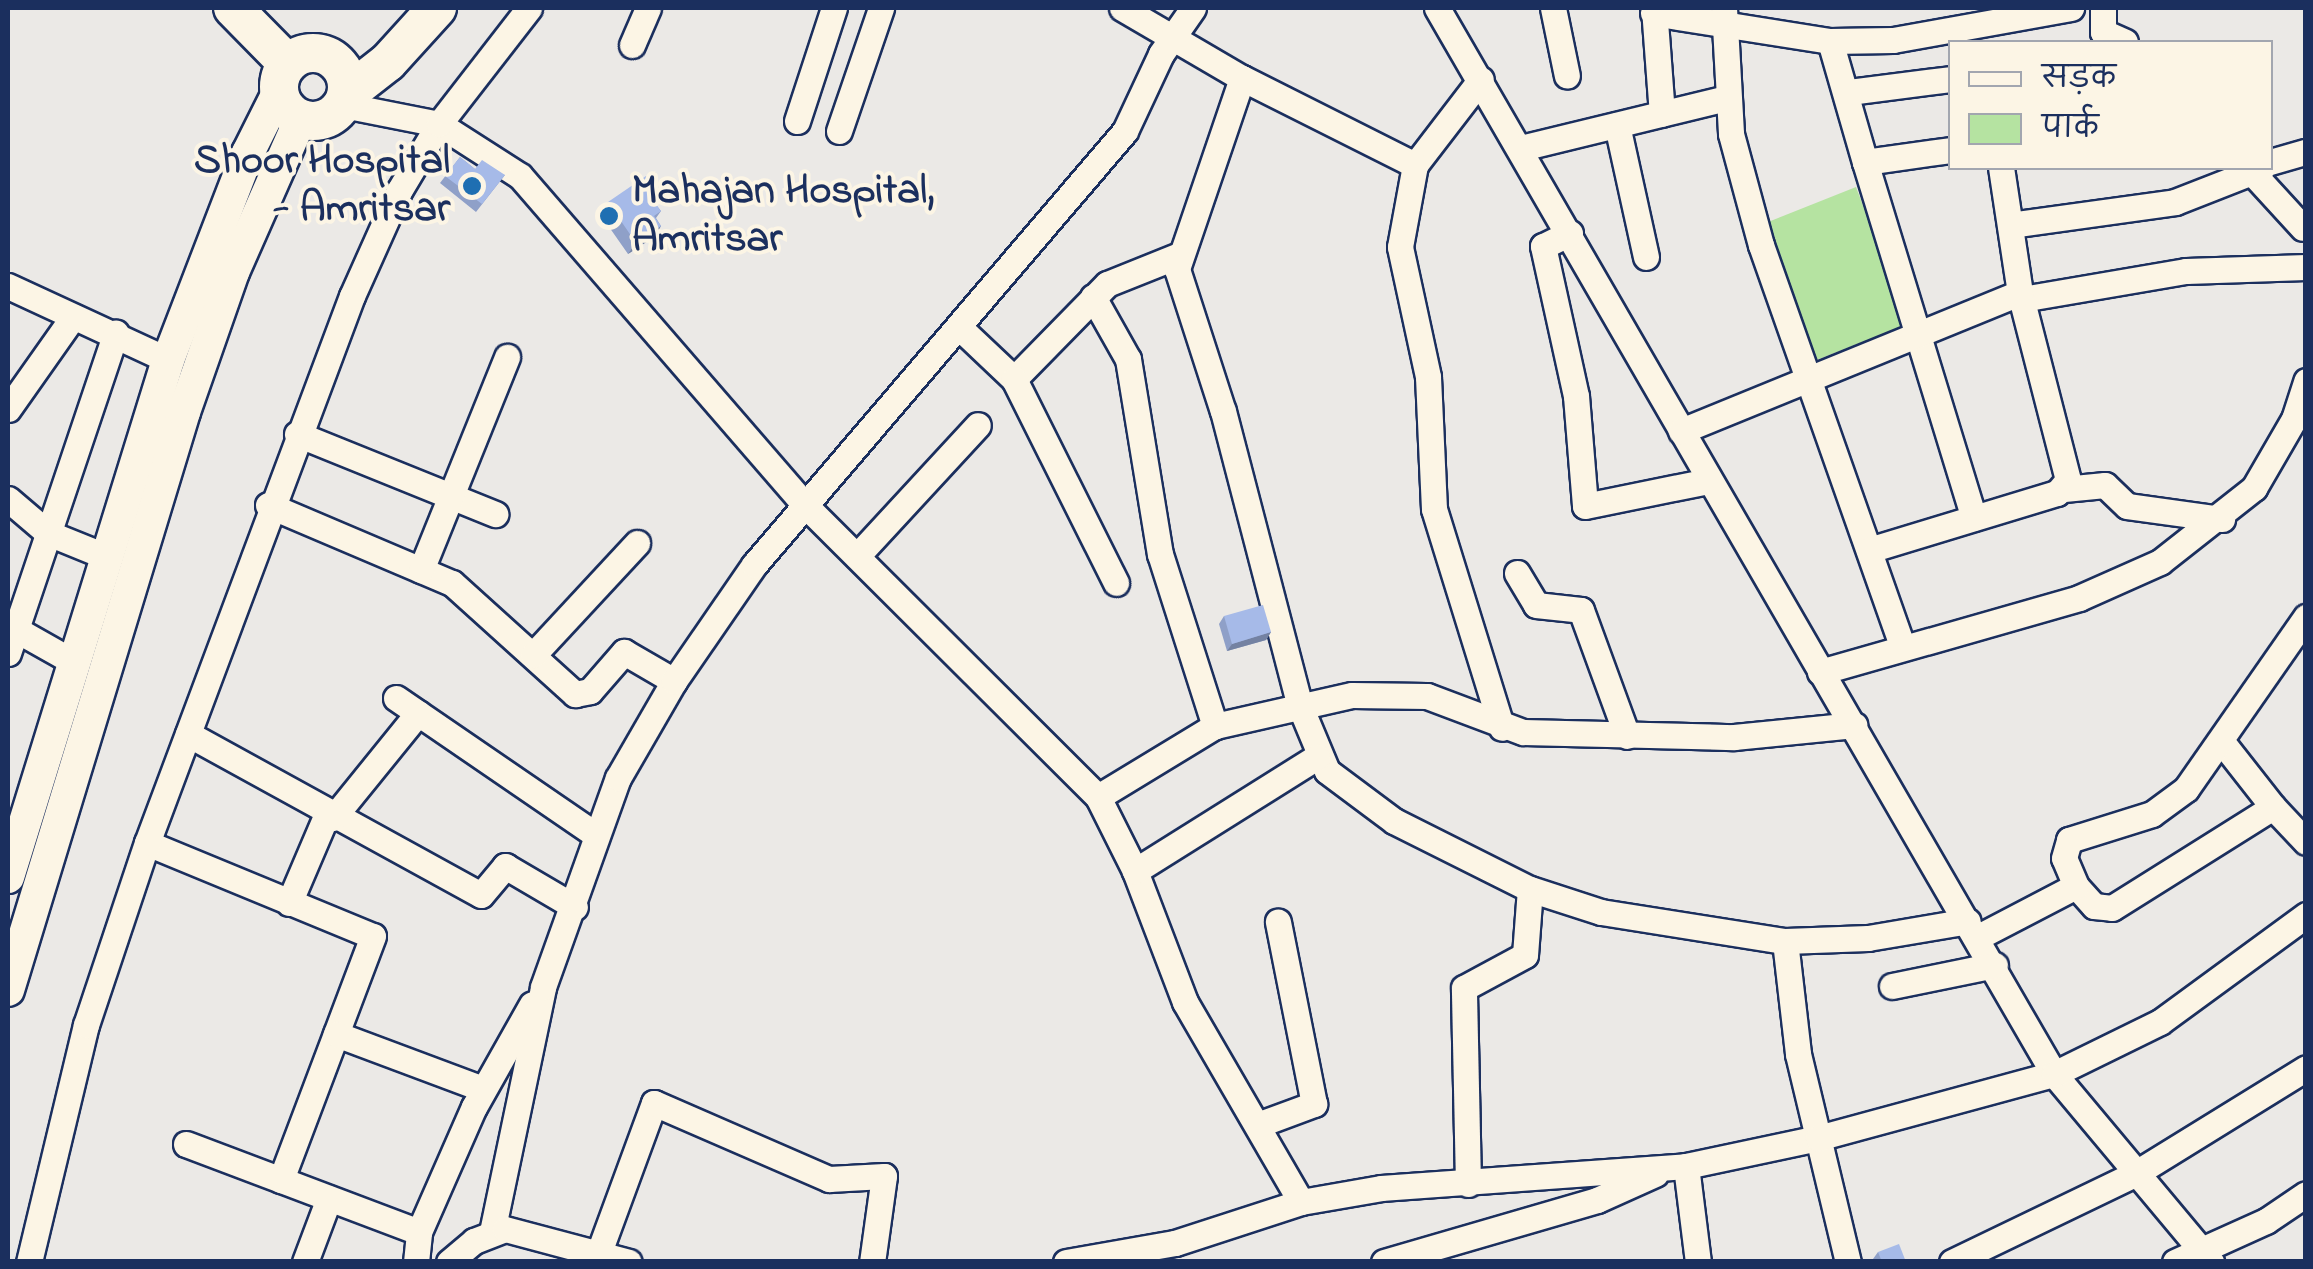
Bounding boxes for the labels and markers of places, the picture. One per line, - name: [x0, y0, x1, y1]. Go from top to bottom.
- place label: Shoor Hospital - Amritsar: [194, 137, 450, 235]
- place label: Mahajan Hospital, Amritsar: [632, 167, 934, 266]
- marker: Shoor Hospital - Amritsar: [459, 173, 485, 199]
- marker: Mahajan Hospital, Amritsar: [596, 203, 622, 229]

